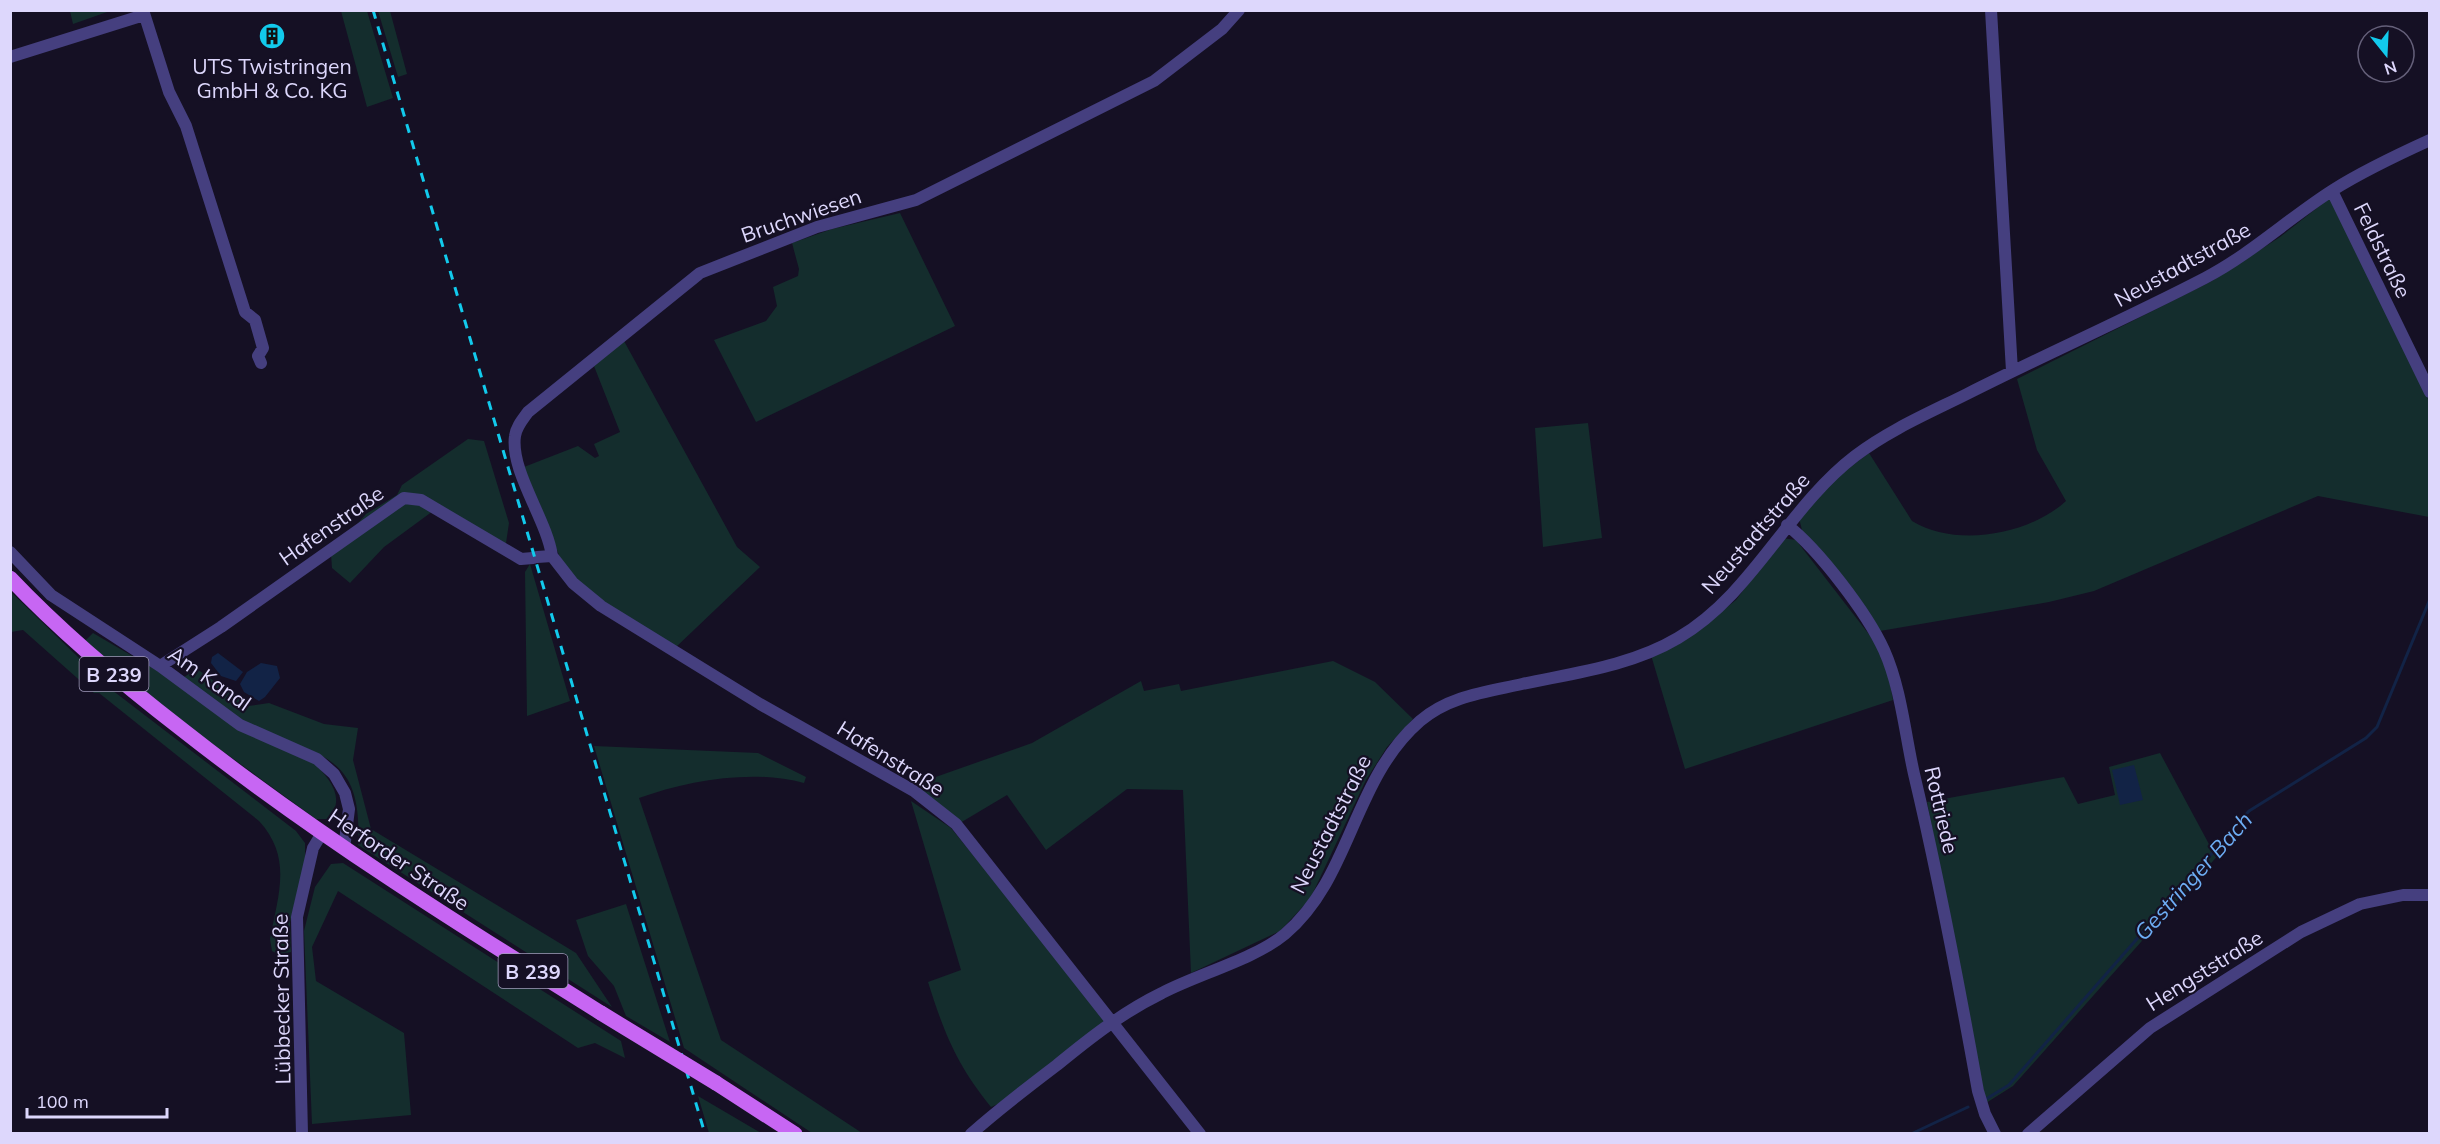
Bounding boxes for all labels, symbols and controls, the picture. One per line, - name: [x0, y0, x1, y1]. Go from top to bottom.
- building icon: UTS Twistringen GmbH & Co. KG: [257, 21, 287, 51]
- north arrow: [2356, 24, 2416, 84]
- place label: UTS Twistringen GmbH & Co. KG: [192, 53, 352, 103]
- text: N: [2382, 57, 2399, 80]
- street label: Bruchwiesen: [737, 182, 865, 248]
- street label: Feldstraße: [2349, 198, 2417, 302]
- street label: Neustadtstraße: [2109, 216, 2255, 312]
- street label: Neustadtstraße: [1695, 467, 1815, 599]
- street label: Hafenstraße: [274, 479, 388, 571]
- street label: Am Kanal: [164, 640, 256, 716]
- road number: B 239: [80, 657, 148, 691]
- street label: Hafenstraße: [832, 715, 950, 801]
- street label: Neustadtstraße: [1284, 750, 1376, 898]
- street label: Rottriede: [1919, 764, 1965, 856]
- street label: Herforder Straße: [324, 802, 474, 916]
- water label: Gestringer Bach: [2128, 806, 2258, 946]
- street label: Lübbecker Straße: [267, 913, 295, 1085]
- street label: Hengststraße: [2141, 924, 2267, 1016]
- road number: B 239: [498, 954, 568, 988]
- scale bar: [27, 1081, 166, 1119]
- text: 100 m: [36, 1090, 89, 1113]

